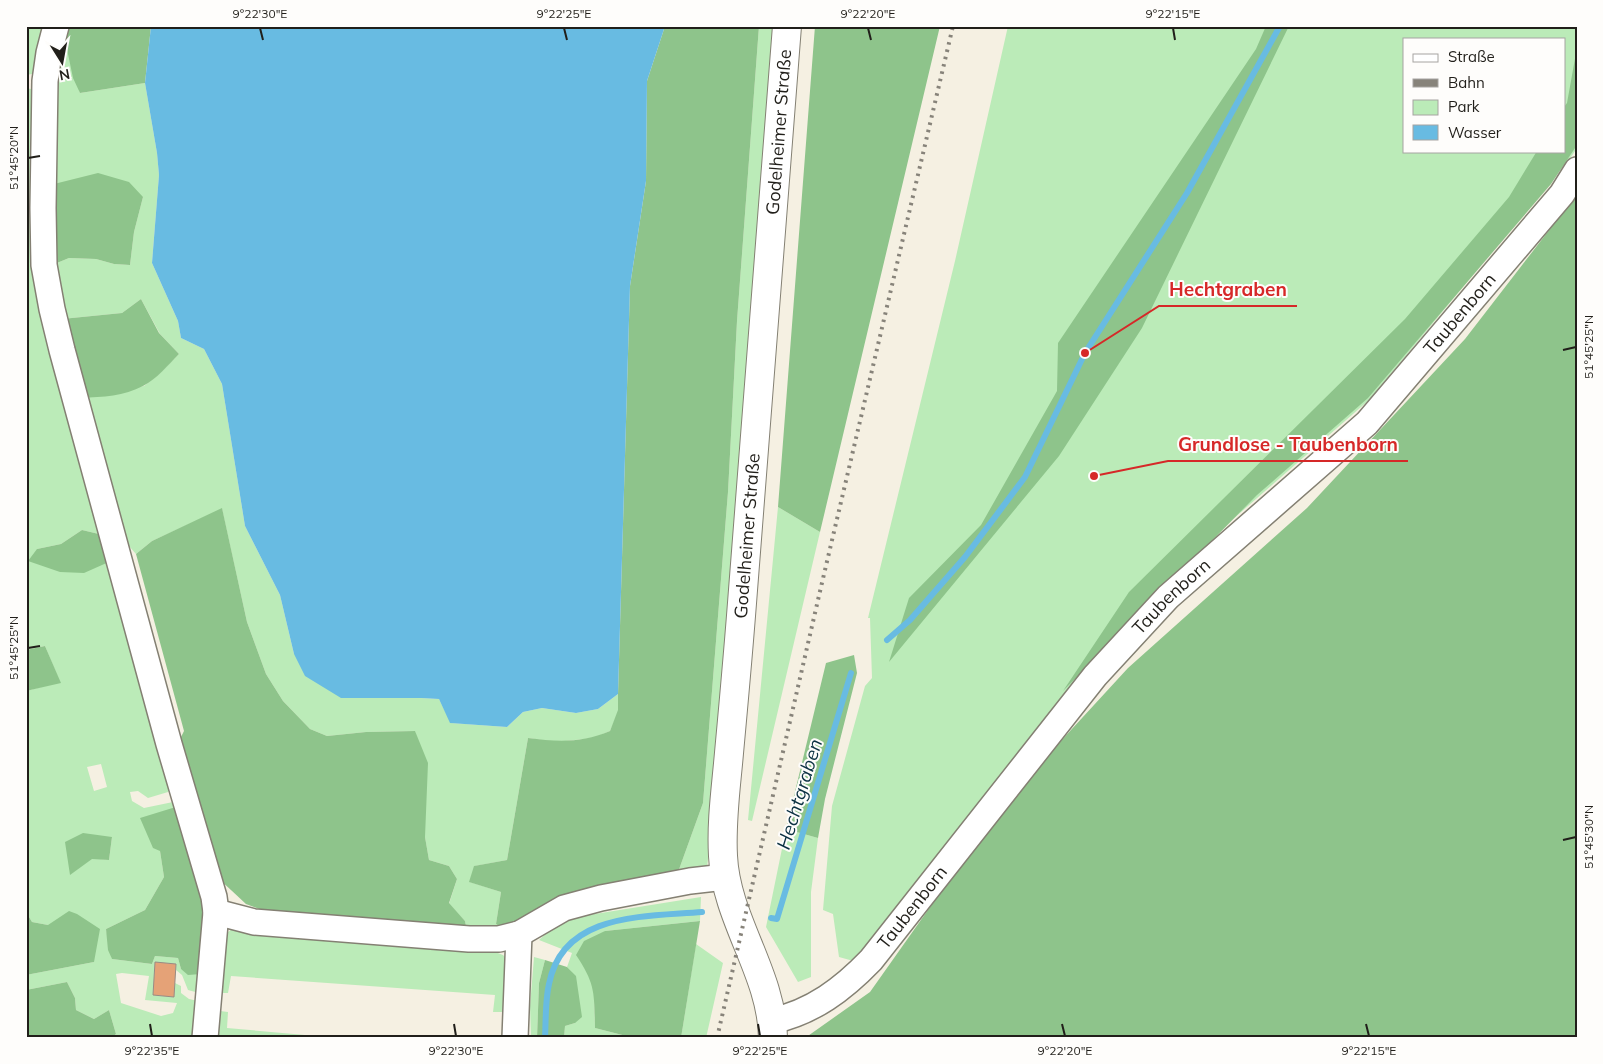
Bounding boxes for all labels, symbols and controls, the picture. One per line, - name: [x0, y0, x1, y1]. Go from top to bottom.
- text: 9°22'30"E: [233, 6, 287, 21]
- text: 9°22'25"E: [537, 6, 591, 21]
- text: 9°22'20"E: [841, 6, 895, 21]
- text: 9°22'15"E: [1146, 6, 1200, 21]
- north arrow: [38, 38, 88, 88]
- legend: [1403, 38, 1566, 152]
- text: Straße: [1448, 47, 1495, 66]
- street label: Godelheimer Straße: [761, 48, 796, 216]
- text: N: [58, 65, 71, 85]
- text: Bahn: [1448, 73, 1485, 92]
- text: Park: [1448, 97, 1480, 116]
- text: Wasser: [1448, 123, 1502, 142]
- text: 51°45'20"N: [6, 126, 21, 190]
- street label: Taubenborn: [1418, 268, 1501, 359]
- callout: Hechtgraben: [1159, 272, 1297, 306]
- text: Hechtgraben: [1169, 277, 1287, 301]
- text: 51°45'25"N: [1581, 315, 1596, 379]
- callout: Grundlose - Taubenborn: [1168, 427, 1408, 461]
- text: Grundlose - Taubenborn: [1178, 432, 1398, 456]
- street label: Godelheimer Straße: [729, 452, 765, 619]
- street label: Taubenborn: [1127, 553, 1215, 639]
- text: 51°45'25"N: [6, 616, 21, 680]
- water label: Hechtgraben: [771, 736, 827, 852]
- text: 51°45'30"N: [1581, 805, 1596, 869]
- street label: Taubenborn: [872, 861, 952, 954]
- text: 9°22'35"E: [125, 1043, 179, 1058]
- text: 9°22'30"E: [429, 1043, 483, 1058]
- text: 9°22'25"E: [733, 1043, 787, 1058]
- text: 9°22'20"E: [1038, 1043, 1092, 1058]
- text: 9°22'15"E: [1342, 1043, 1396, 1058]

